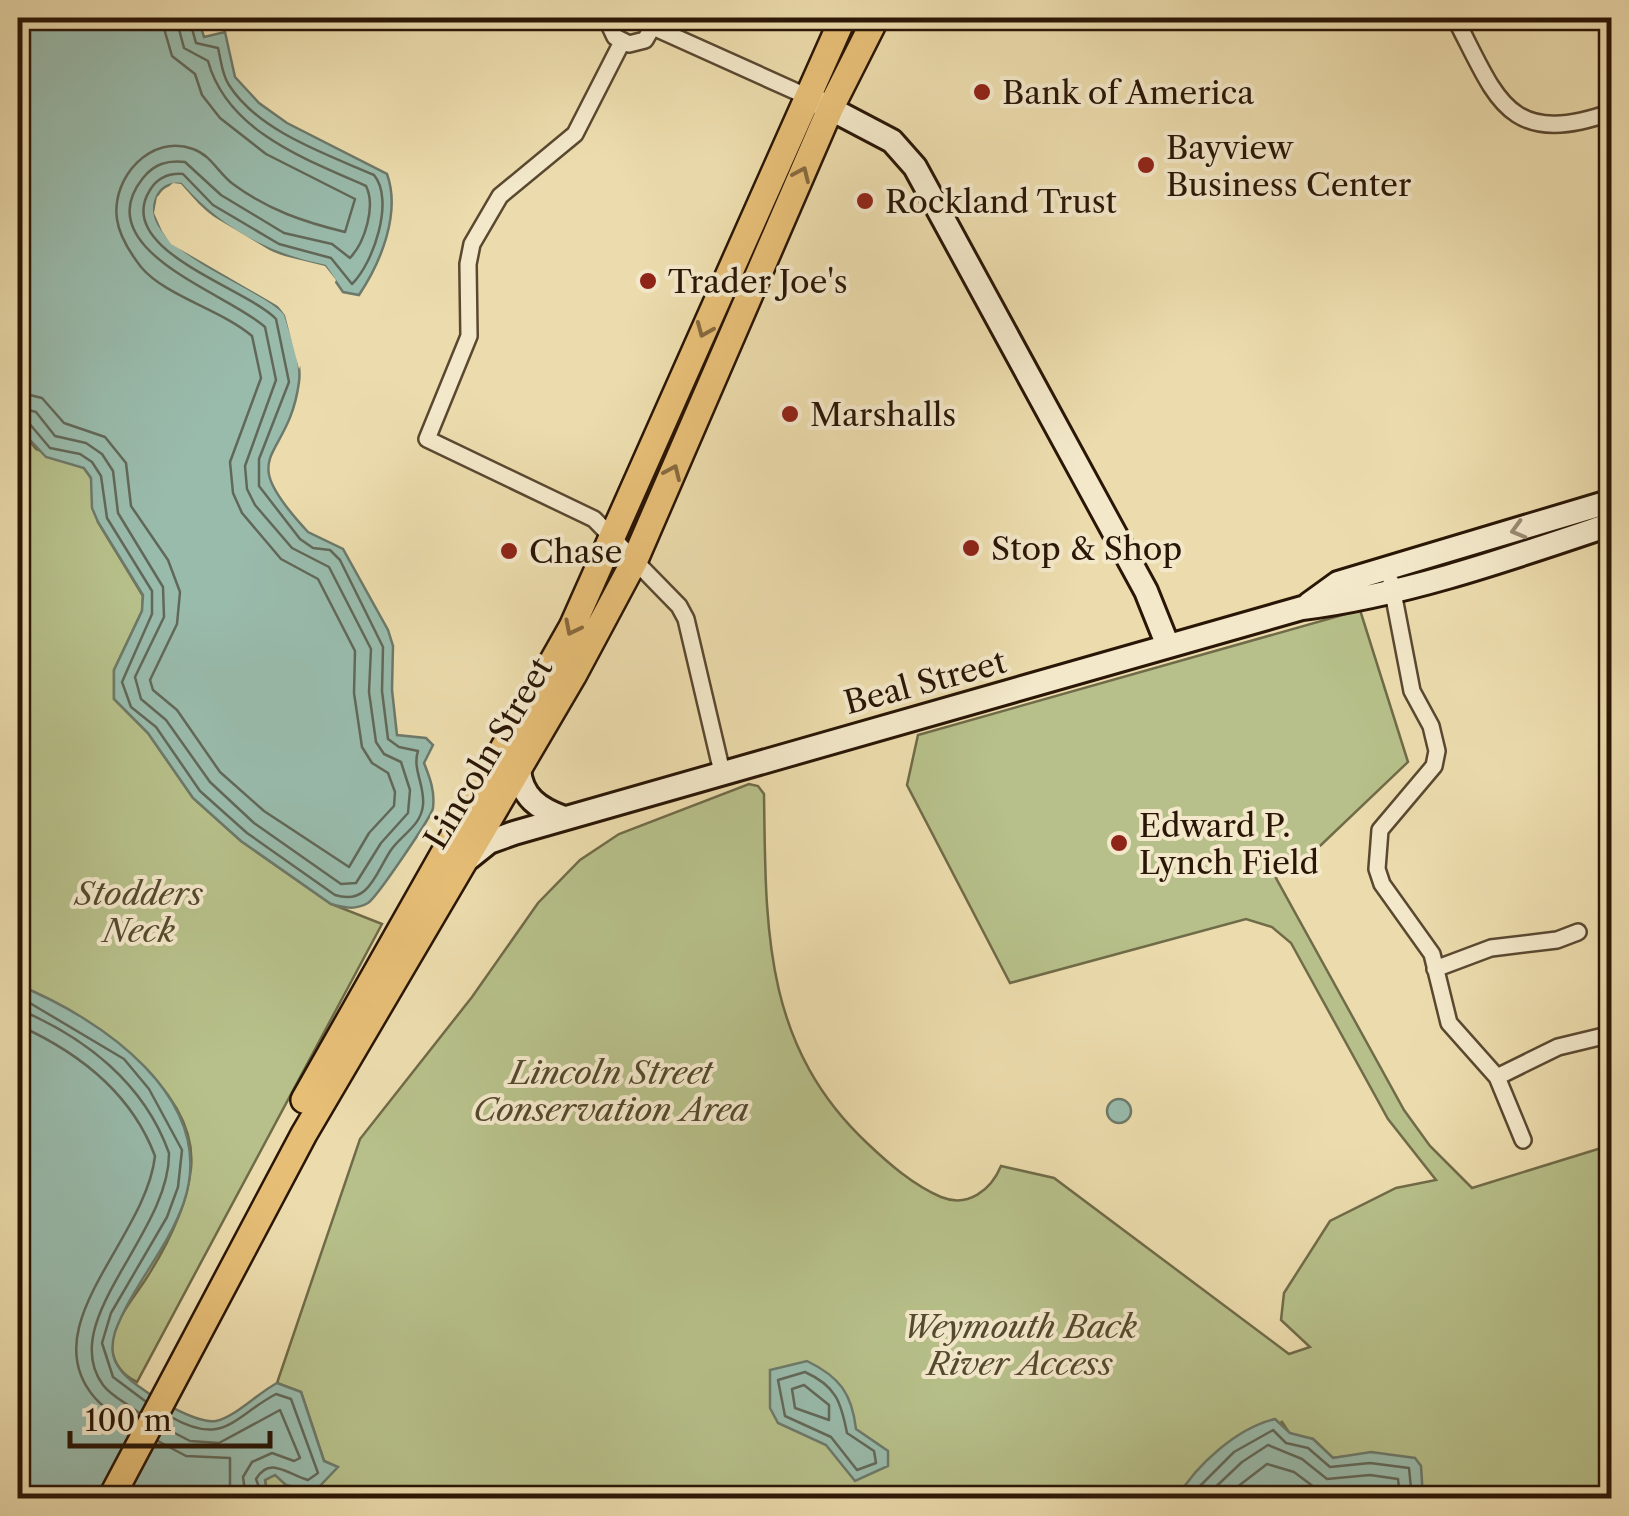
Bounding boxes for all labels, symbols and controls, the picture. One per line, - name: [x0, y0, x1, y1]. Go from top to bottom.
- place label: Bank of America: [1002, 73, 1254, 112]
- marker: Bank of America: [971, 81, 993, 103]
- place label: Bayview Business Center: [1166, 128, 1412, 204]
- marker: Bayview Business Center: [1135, 154, 1157, 176]
- one-way arrow: [790, 166, 810, 184]
- place label: Rockland Trust: [885, 182, 1118, 221]
- marker: Rockland Trust: [854, 190, 876, 212]
- place label: Trader Joe's: [668, 262, 848, 301]
- marker: Trader Joe's: [637, 270, 659, 292]
- one-way arrow: [695, 320, 715, 338]
- place label: Marshalls: [810, 395, 956, 434]
- marker: Marshalls: [779, 403, 801, 425]
- one-way arrow: [661, 464, 681, 482]
- one-way arrow: [1511, 518, 1528, 539]
- place label: Stop & Shop: [991, 529, 1182, 568]
- place label: Chase: [529, 532, 622, 571]
- marker: Stop & Shop: [960, 537, 982, 559]
- marker: Chase: [498, 540, 520, 562]
- one-way arrow: [564, 617, 584, 635]
- street label: Beal Street: [840, 642, 1011, 722]
- street label: Lincoln Street: [416, 650, 561, 856]
- place label: Edward P. Lynch Field: [1139, 806, 1319, 882]
- marker: Edward P. Lynch Field: [1108, 832, 1130, 854]
- park label: Stodders Neck: [73, 874, 203, 950]
- park label: Lincoln Street Conservation Area: [473, 1053, 749, 1129]
- park label: Weymouth Back River Access: [903, 1307, 1138, 1383]
- scale bar: [70, 1386, 270, 1448]
- text: 100 m: [85, 1402, 172, 1439]

